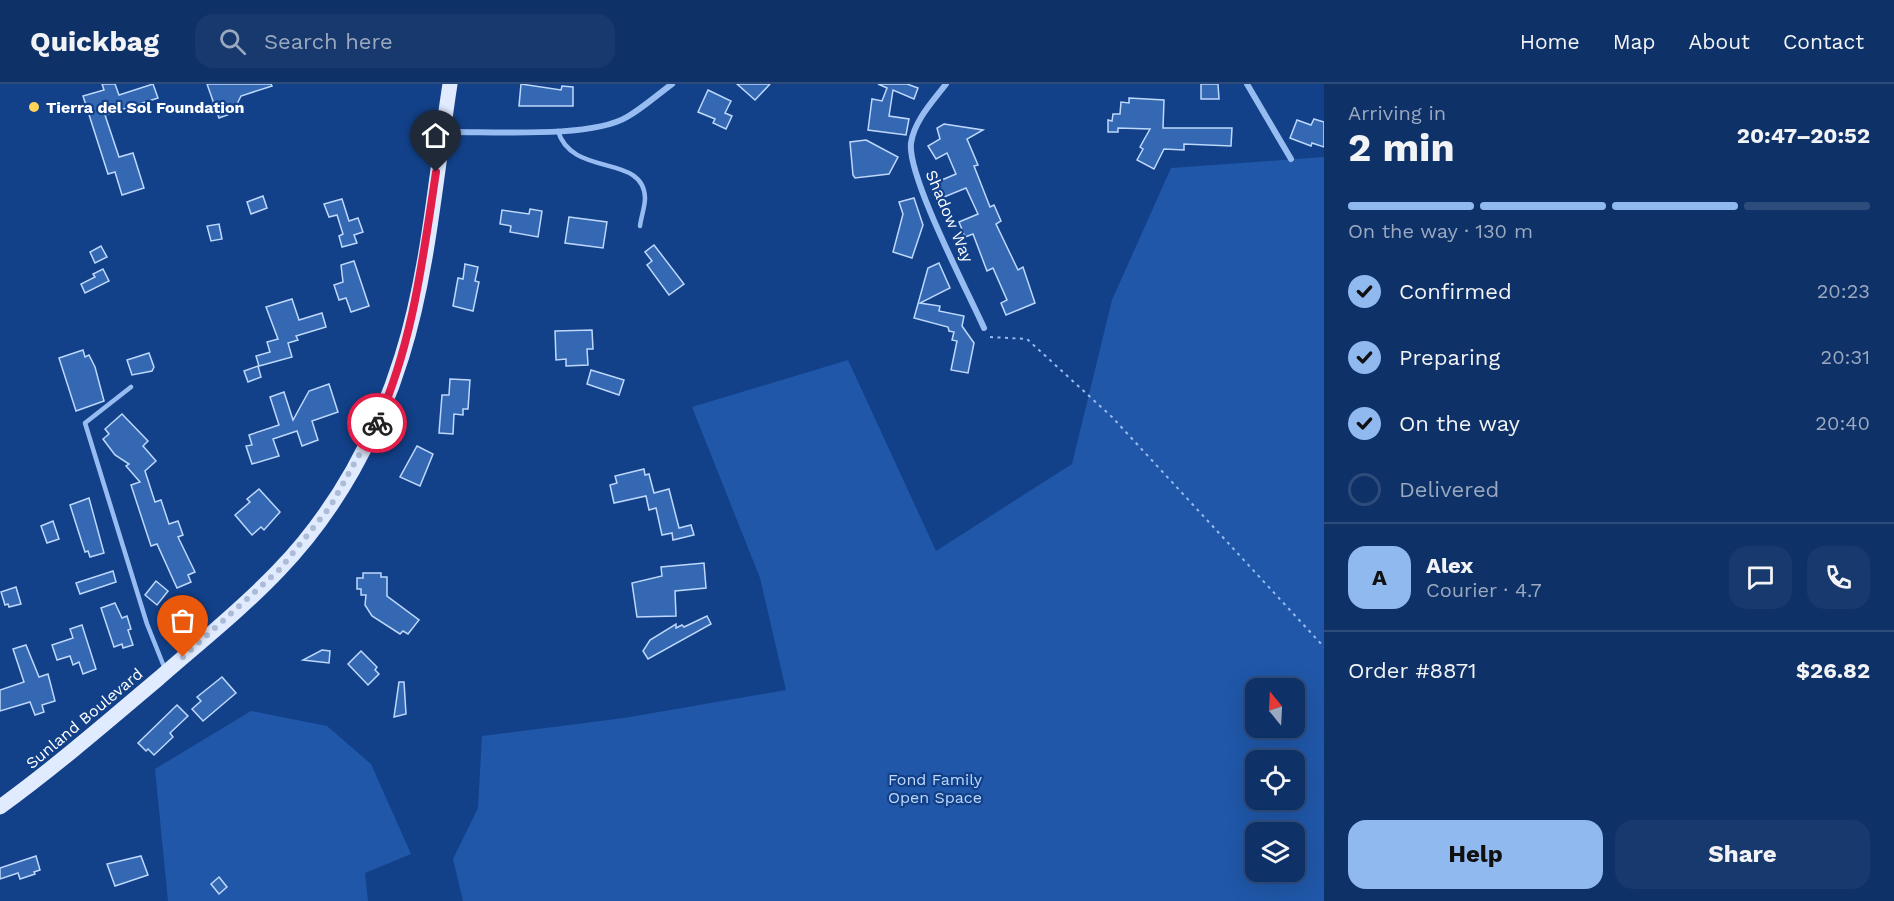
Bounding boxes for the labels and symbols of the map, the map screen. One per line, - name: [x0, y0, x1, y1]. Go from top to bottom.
- place label: Tierra del Sol Foundation: [46, 98, 244, 117]
- marker: Tierra del Sol Foundation: [27, 100, 41, 114]
- pin: [410, 110, 461, 172]
- street label: Shadow Way: [922, 167, 978, 266]
- courier: [347, 393, 407, 453]
- pin: [157, 595, 208, 657]
- street label: Sunland Boulevard: [22, 664, 147, 773]
- north arrow: [1245, 678, 1305, 738]
- park label: Fond Family Open Space: [888, 770, 983, 807]

